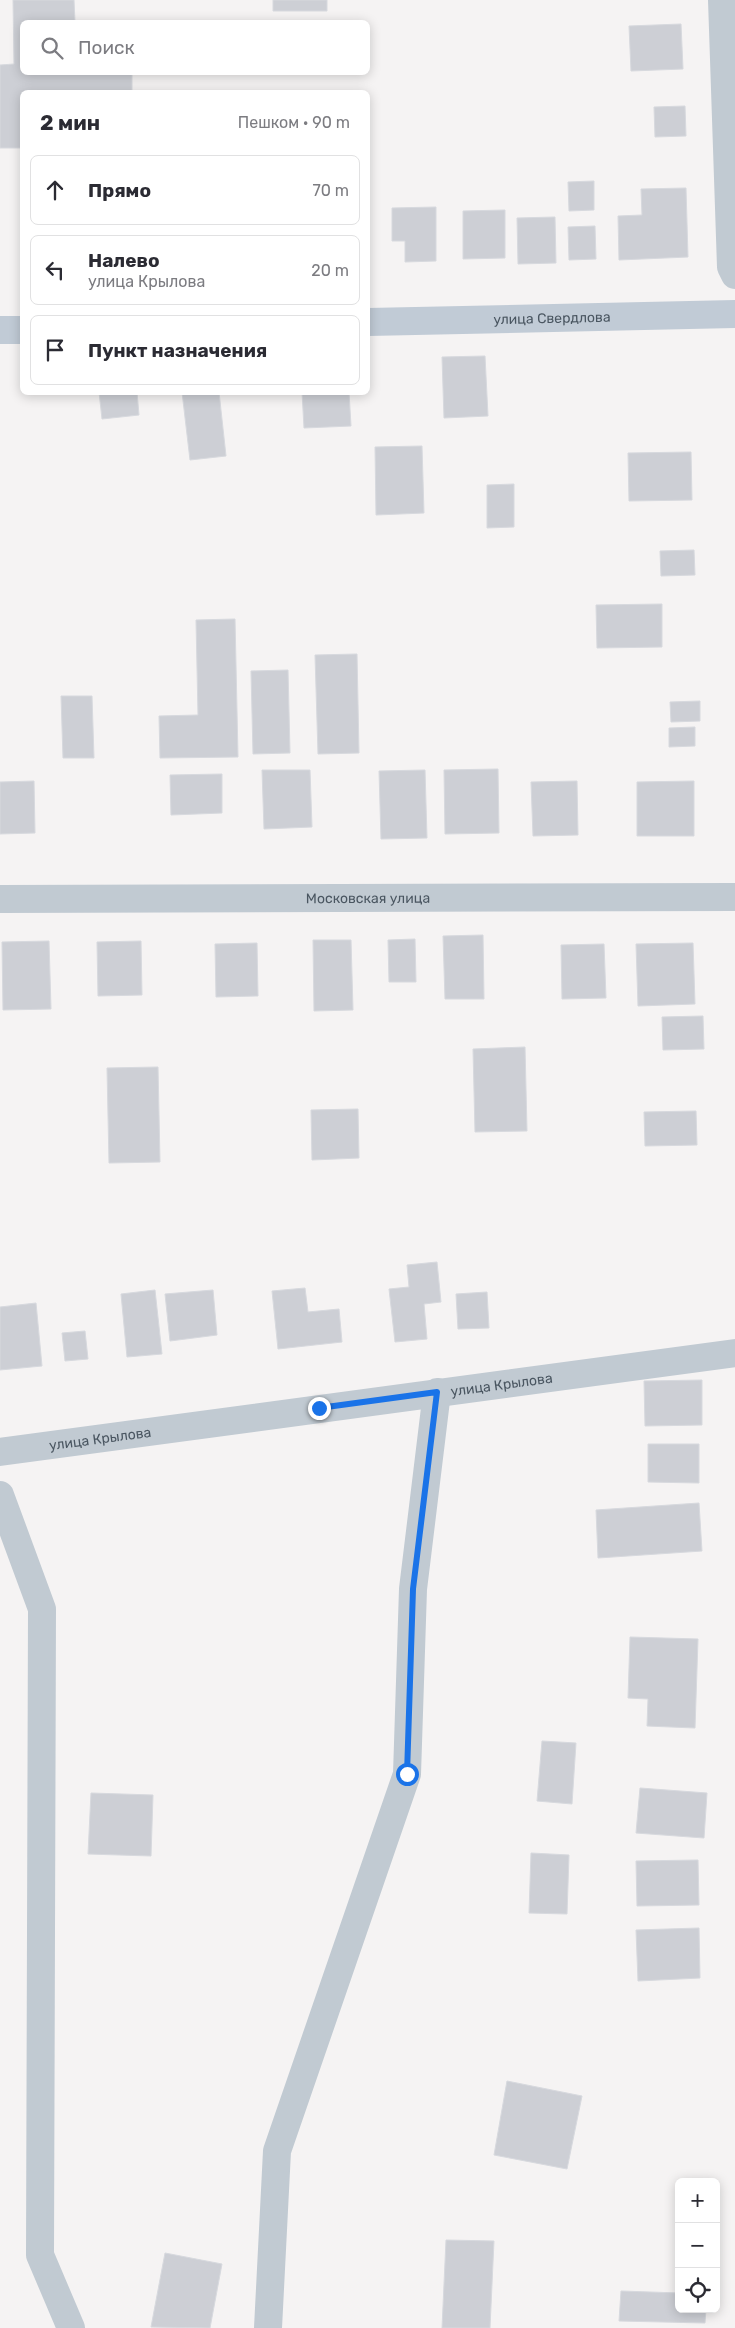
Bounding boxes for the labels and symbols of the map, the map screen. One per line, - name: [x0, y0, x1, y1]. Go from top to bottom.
- street label: улица Свердлова: [493, 308, 611, 328]
- street label: Московская улица: [306, 889, 430, 907]
- street label: улица Крылова: [449, 1369, 554, 1400]
- route end: [308, 1397, 331, 1420]
- street label: улица Крылова: [48, 1423, 152, 1454]
- route start: [396, 1763, 419, 1786]

